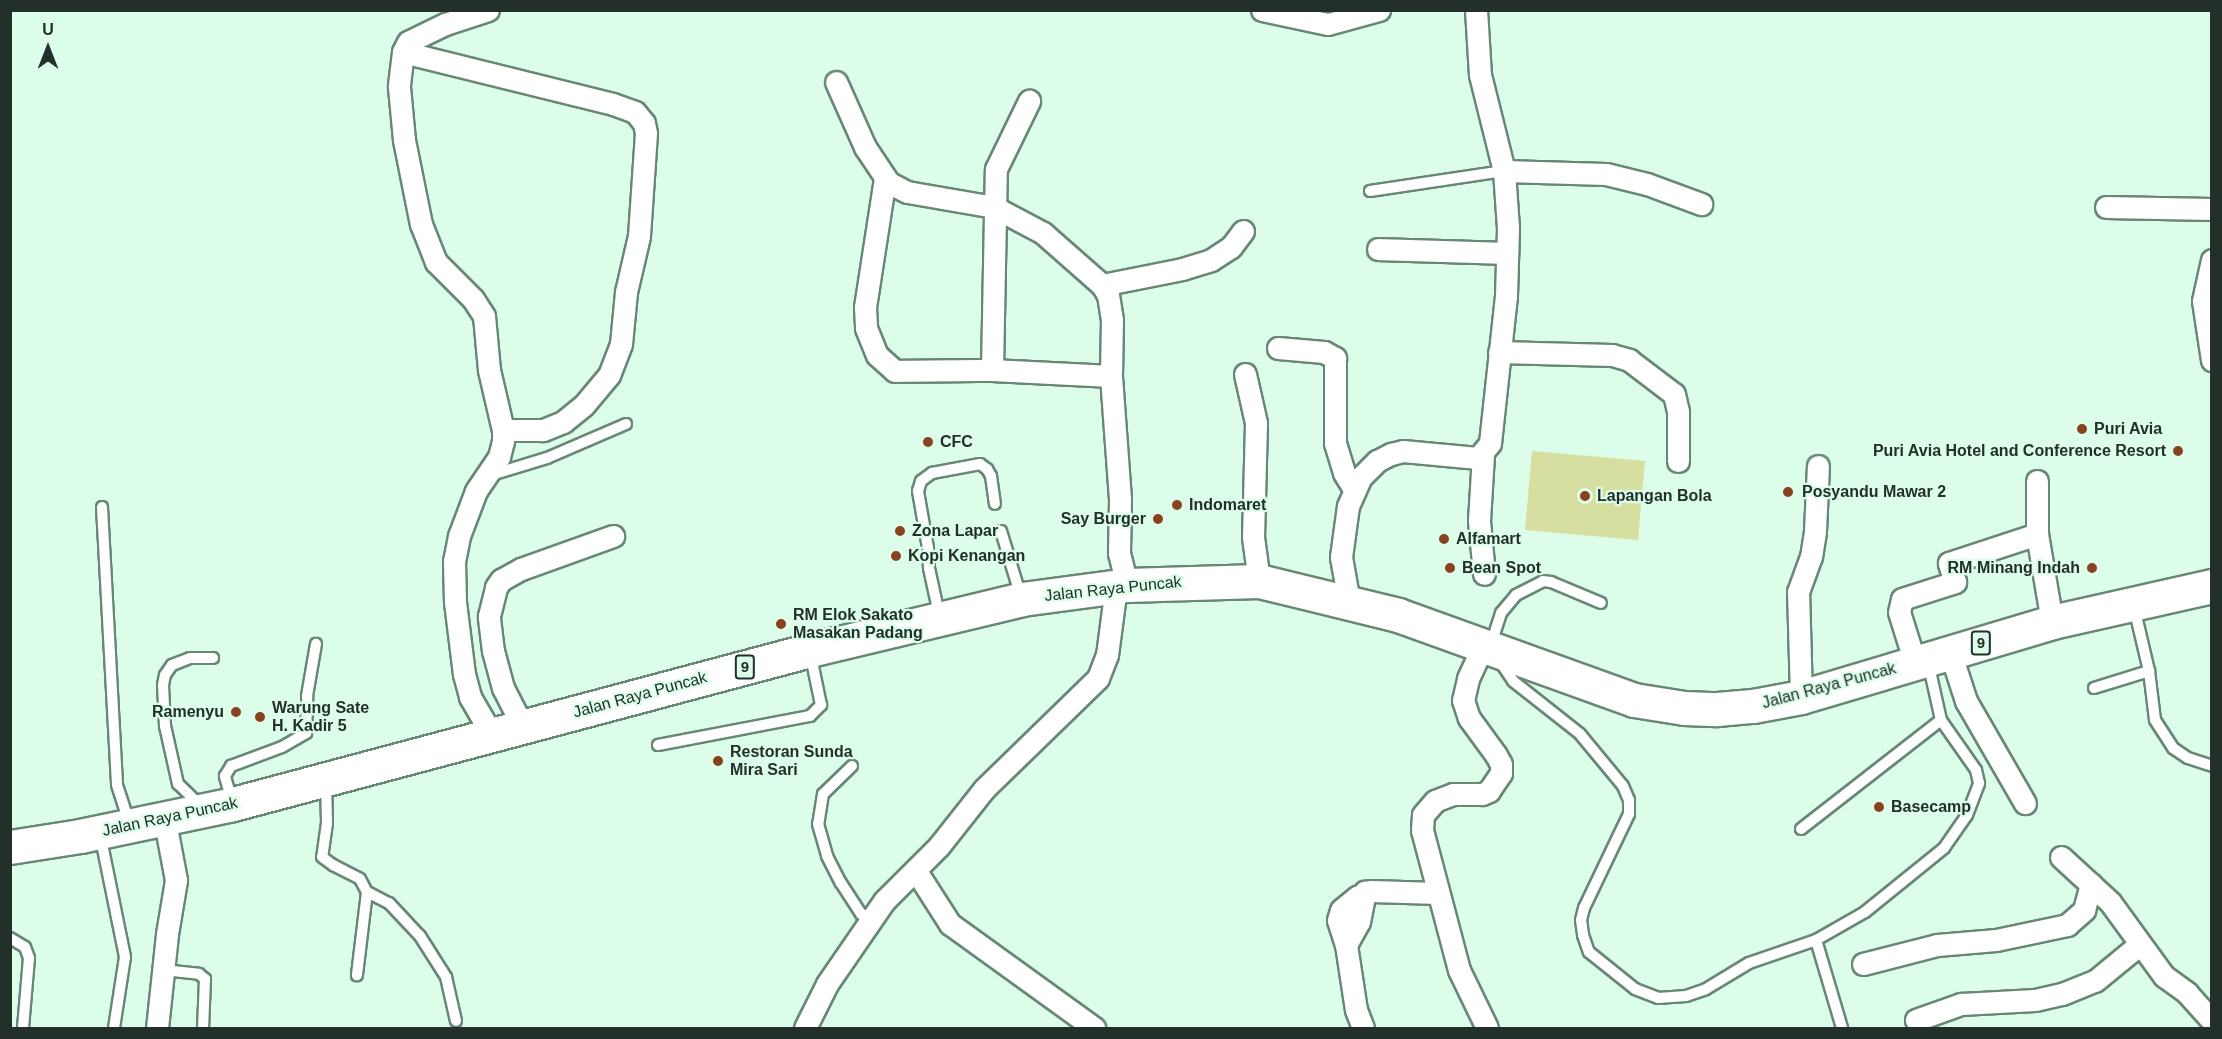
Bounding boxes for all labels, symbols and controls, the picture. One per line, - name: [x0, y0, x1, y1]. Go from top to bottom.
- north arrow: [18, 18, 78, 78]
- text: U: [42, 21, 54, 38]
- place label: Puri Avia: [2094, 419, 2163, 439]
- marker: Puri Avia: [2075, 422, 2089, 436]
- place label: CFC: [940, 432, 973, 452]
- marker: CFC: [921, 435, 935, 449]
- place label: Puri Avia Hotel and Conference Resort: [1872, 441, 2166, 461]
- marker: Puri Avia Hotel and Conference Resort: [2171, 444, 2185, 458]
- place label: Posyandu Mawar 2: [1802, 482, 1946, 502]
- marker: Posyandu Mawar 2: [1779, 483, 1797, 501]
- place label: Lapangan Bola: [1597, 486, 1712, 506]
- marker: Lapangan Bola: [1578, 489, 1592, 503]
- place label: Indomaret: [1189, 495, 1266, 515]
- marker: Indomaret: [1170, 498, 1184, 512]
- place label: Say Burger: [1061, 509, 1146, 529]
- marker: Say Burger: [1151, 512, 1165, 526]
- place label: Zona Lapar: [912, 521, 998, 541]
- marker: Zona Lapar: [893, 524, 907, 538]
- place label: Alfamart: [1456, 529, 1521, 549]
- marker: Alfamart: [1437, 532, 1451, 546]
- place label: Kopi Kenangan: [908, 546, 1025, 566]
- marker: Kopi Kenangan: [889, 549, 903, 563]
- place label: Bean Spot: [1462, 558, 1541, 578]
- place label: RM Minang Indah: [1948, 558, 2080, 578]
- marker: Bean Spot: [1443, 561, 1457, 575]
- marker: RM Minang Indah: [2085, 561, 2099, 575]
- street label: Jalan Raya Puncak: [1043, 572, 1183, 606]
- place label: RM Elok Sakato Masakan Padang: [793, 605, 923, 643]
- marker: RM Elok Sakato Masakan Padang: [774, 617, 788, 631]
- road number: 9: [1970, 631, 1992, 655]
- road number: 9: [734, 655, 756, 679]
- street label: Jalan Raya Puncak: [1760, 659, 1898, 713]
- street label: Jalan Raya Puncak: [571, 668, 709, 722]
- place label: Warung Sate H. Kadir 5: [272, 698, 369, 736]
- place label: Ramenyu: [152, 702, 224, 722]
- marker: Ramenyu: [229, 705, 243, 719]
- marker: Warung Sate H. Kadir 5: [253, 710, 267, 724]
- place label: Restoran Sunda Mira Sari: [730, 742, 853, 780]
- marker: Restoran Sunda Mira Sari: [711, 754, 725, 768]
- street label: Jalan Raya Puncak: [101, 793, 239, 841]
- place label: Basecamp: [1891, 797, 1971, 817]
- marker: Basecamp: [1872, 800, 1886, 814]

